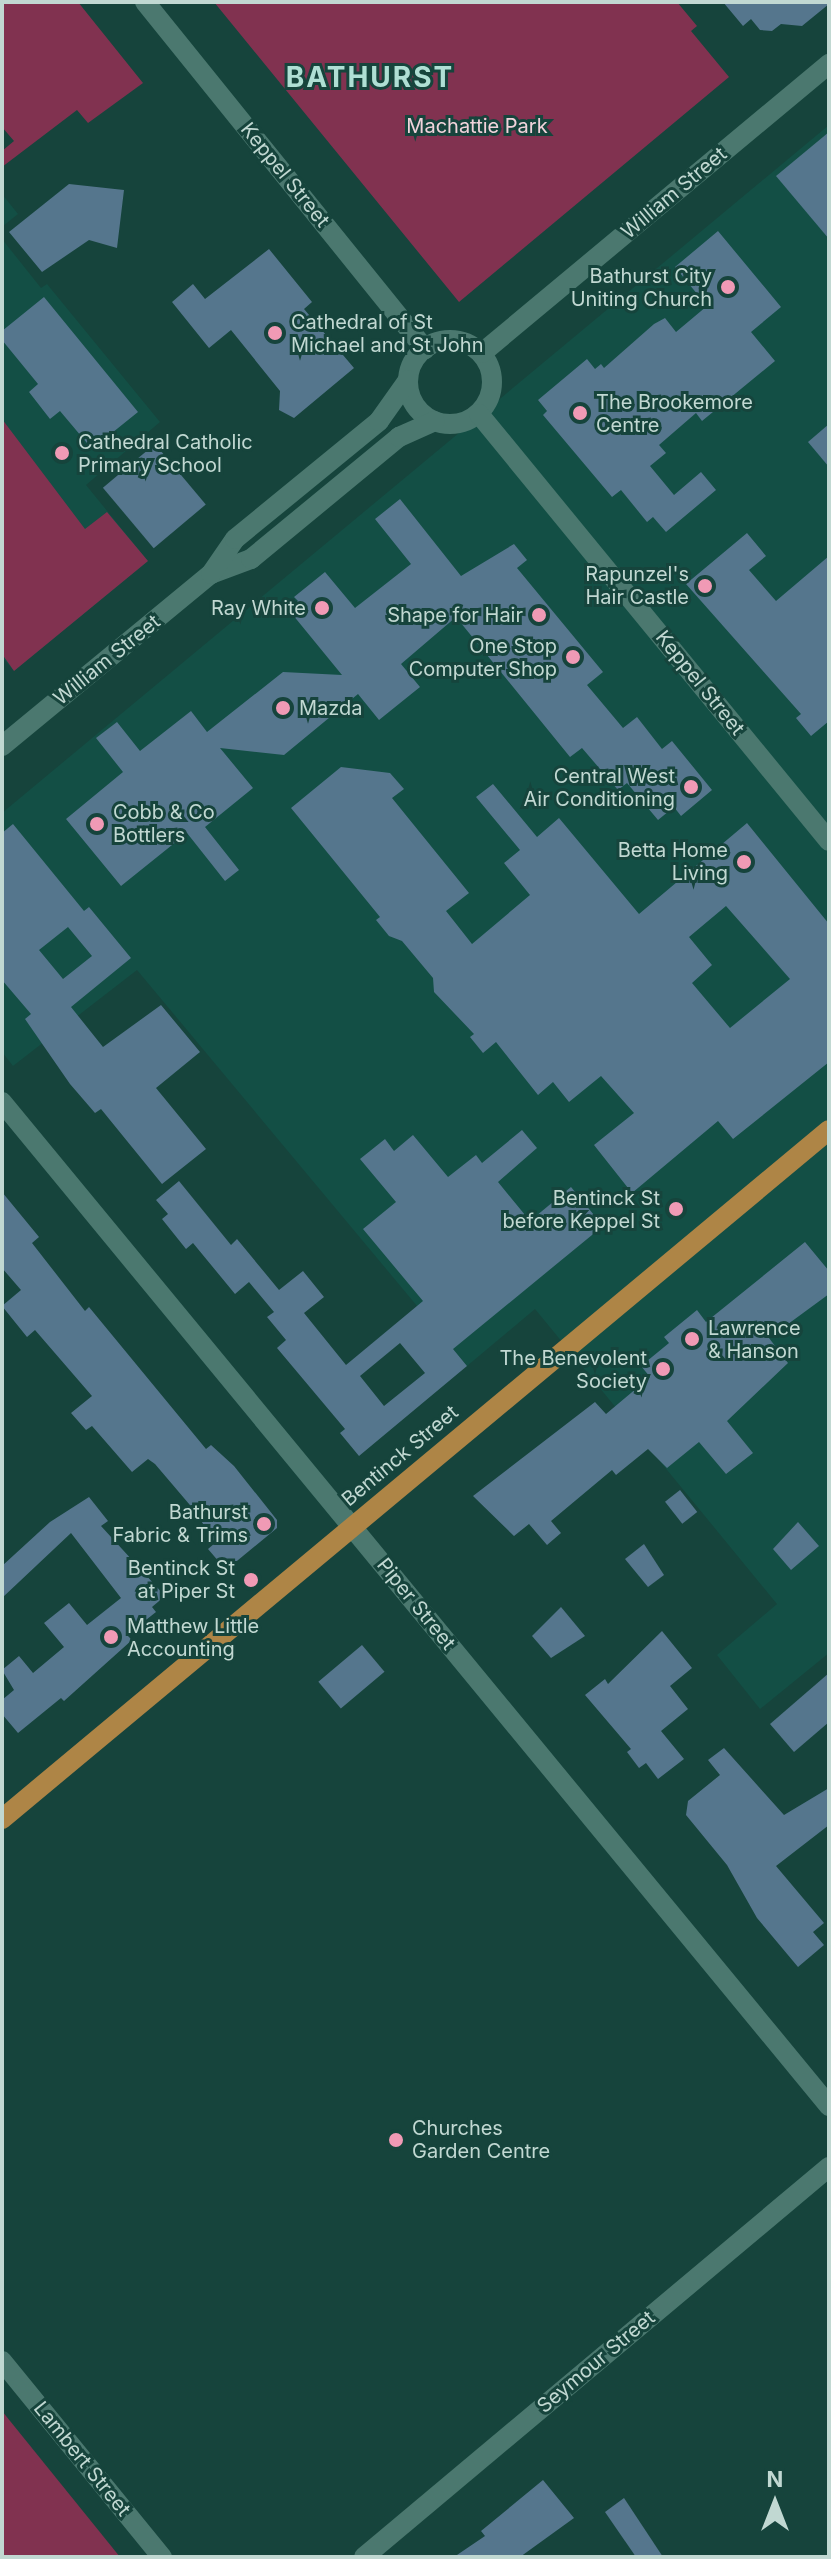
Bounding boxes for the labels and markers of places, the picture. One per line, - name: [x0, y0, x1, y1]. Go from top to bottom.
- place label: Bathurst City Uniting Church: [571, 264, 712, 311]
- marker: Bathurst City Uniting Church: [719, 278, 737, 296]
- place label: Cathedral of St Michael and St John: [291, 310, 483, 357]
- marker: Cathedral of St Michael and St John: [266, 324, 284, 342]
- place label: The Brookemore Centre: [596, 390, 753, 437]
- marker: The Brookemore Centre: [571, 404, 589, 422]
- place label: Cathedral Catholic Primary School: [78, 430, 253, 477]
- marker: Cathedral Catholic Primary School: [53, 444, 71, 462]
- place label: Rapunzel's Hair Castle: [585, 562, 689, 609]
- marker: Rapunzel's Hair Castle: [696, 577, 714, 595]
- place label: Ray White: [211, 596, 306, 620]
- marker: Ray White: [313, 599, 331, 617]
- place label: Shape for Hair: [387, 603, 523, 627]
- marker: Shape for Hair: [530, 606, 548, 624]
- place label: One Stop Computer Shop: [409, 634, 557, 681]
- marker: One Stop Computer Shop: [564, 648, 582, 666]
- place label: Mazda: [299, 696, 363, 720]
- marker: Mazda: [274, 699, 292, 717]
- place label: Central West Air Conditioning: [523, 764, 675, 811]
- marker: Central West Air Conditioning: [682, 778, 700, 796]
- place label: Cobb & Co Bottlers: [113, 800, 215, 847]
- marker: Cobb & Co Bottlers: [88, 815, 106, 833]
- place label: Betta Home Living: [618, 838, 728, 885]
- marker: Betta Home Living: [735, 853, 753, 871]
- place label: Bentinck St before Keppel St: [502, 1186, 660, 1233]
- marker: Bentinck St before Keppel St: [667, 1200, 685, 1218]
- place label: Lawrence & Hanson: [708, 1316, 801, 1363]
- marker: Lawrence & Hanson: [683, 1330, 701, 1348]
- place label: The Benevolent Society: [499, 1346, 647, 1393]
- marker: The Benevolent Society: [654, 1360, 672, 1378]
- place label: Bathurst Fabric & Trims: [112, 1500, 248, 1547]
- marker: Bathurst Fabric & Trims: [255, 1515, 273, 1533]
- place label: Bentinck St at Piper St: [128, 1556, 235, 1603]
- marker: Bentinck St at Piper St: [242, 1571, 260, 1589]
- place label: Matthew Little Accounting: [127, 1614, 259, 1661]
- marker: Matthew Little Accounting: [102, 1628, 120, 1646]
- place label: Churches Garden Centre: [412, 2116, 550, 2163]
- marker: Churches Garden Centre: [387, 2131, 405, 2149]

